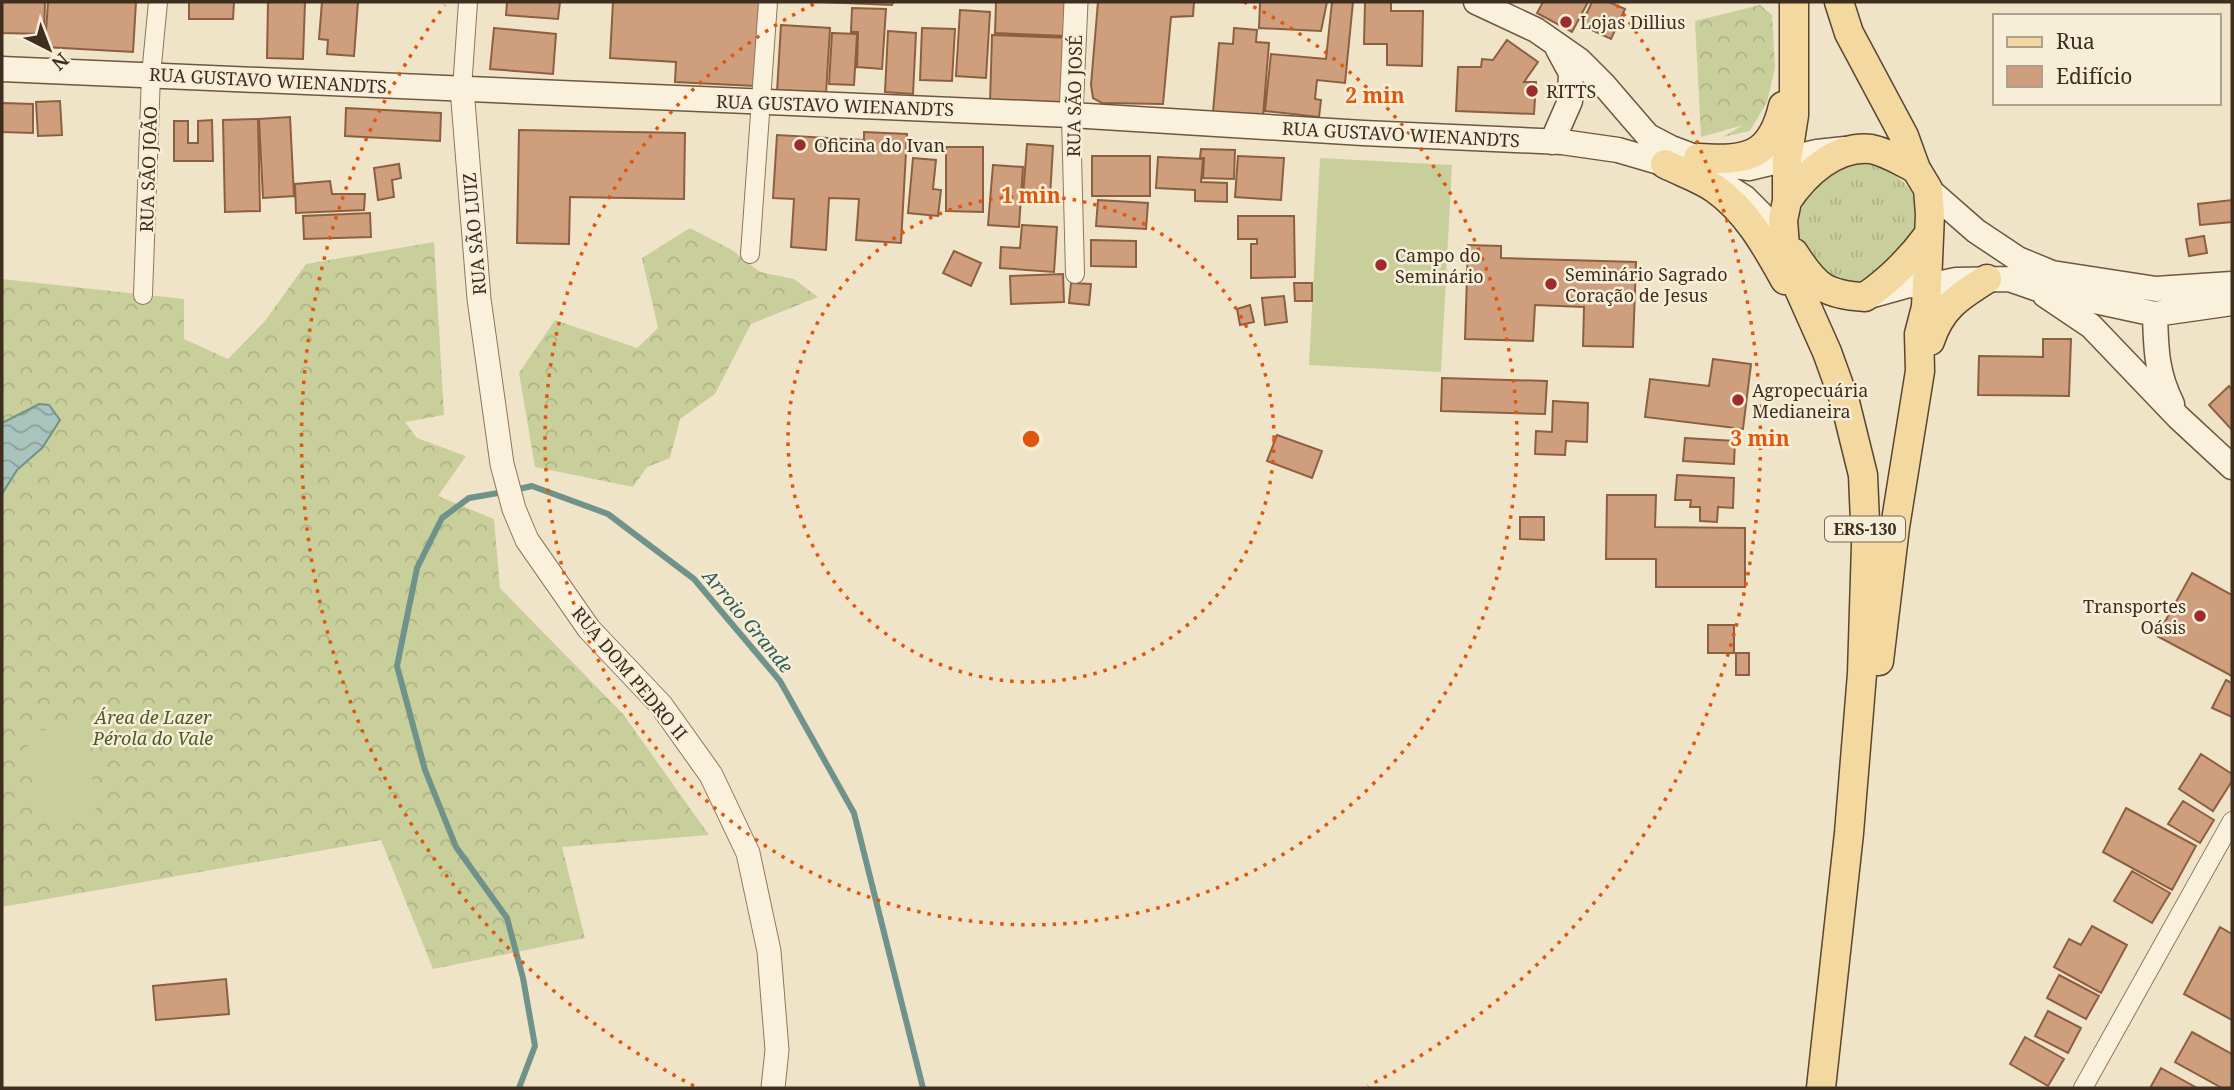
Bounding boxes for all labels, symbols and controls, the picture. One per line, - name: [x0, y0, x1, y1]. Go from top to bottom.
- place label: Lojas Dillius: [1580, 10, 1685, 34]
- north arrow: [14, 14, 84, 84]
- marker: Lojas Dillius: [1558, 14, 1574, 30]
- legend: [1993, 14, 2220, 105]
- text: Rua: [2056, 27, 2095, 55]
- street label: RUA SÃO JOSÉ: [1061, 35, 1087, 157]
- text: N: [46, 47, 75, 76]
- street label: RUA GUSTAVO WIENANDTS: [148, 62, 388, 98]
- text: Edifício: [2056, 62, 2132, 90]
- place label: RITTS: [1546, 79, 1596, 103]
- text: 2 min: [1345, 81, 1405, 109]
- marker: RITTS: [1524, 83, 1540, 99]
- street label: RUA GUSTAVO WIENANDTS: [716, 89, 954, 121]
- street label: RUA SÃO JOÃO: [134, 105, 162, 233]
- street label: RUA GUSTAVO WIENANDTS: [1281, 116, 1521, 152]
- place label: Oficina do Ivan: [814, 133, 946, 157]
- marker: Oficina do Ivan: [792, 137, 808, 153]
- street label: RUA SÃO LUIZ: [457, 172, 491, 296]
- text: 1 min: [1001, 181, 1061, 209]
- place label: Campo do Seminário: [1395, 243, 1484, 288]
- marker: Campo do Seminário: [1373, 257, 1389, 273]
- place label: Seminário Sagrado Coração de Jesus: [1565, 262, 1728, 307]
- marker: Seminário Sagrado Coração de Jesus: [1543, 276, 1559, 292]
- place label: Agropecuária Medianeira: [1752, 378, 1868, 423]
- marker: Agropecuária Medianeira: [1730, 392, 1746, 408]
- text: 3 min: [1730, 424, 1790, 452]
- centre of rings: [1019, 427, 1043, 451]
- road number: ERS-130: [1825, 516, 1905, 542]
- water label: Arroio Grande: [696, 562, 799, 678]
- place label: Transportes Oásis: [2083, 594, 2186, 639]
- street label: RUA DOM PEDRO II: [567, 601, 693, 745]
- marker: Transportes Oásis: [2192, 608, 2208, 624]
- park label: Área de Lazer Pérola do Vale: [92, 705, 213, 750]

